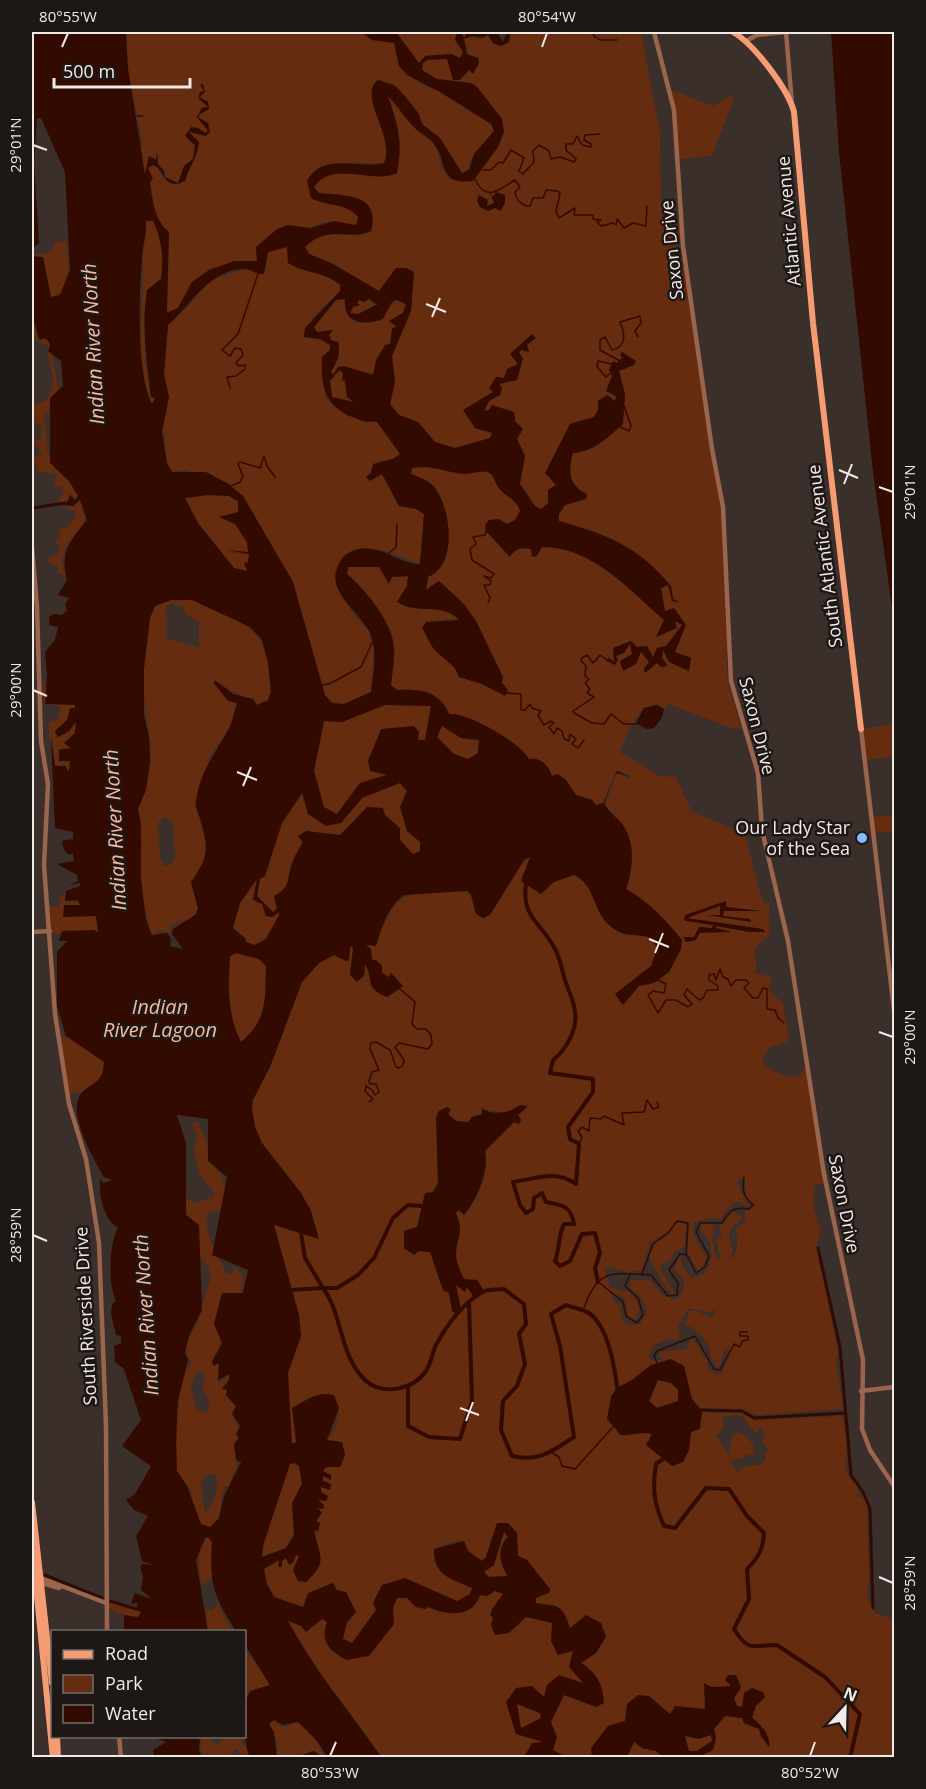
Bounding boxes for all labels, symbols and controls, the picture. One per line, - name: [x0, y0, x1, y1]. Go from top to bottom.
- text: 80°55'W: [39, 6, 97, 26]
- text: 80°54'W: [518, 6, 576, 26]
- scale bar: [54, 51, 190, 89]
- text: 500 m: [63, 59, 115, 83]
- text: 29°01'N: [5, 117, 25, 173]
- street label: Atlantic Avenue: [770, 155, 806, 287]
- street label: Saxon Drive: [654, 199, 688, 301]
- water label: Indian River North: [75, 263, 110, 425]
- street label: South Atlantic Avenue: [801, 463, 847, 649]
- text: 29°01'N: [899, 464, 919, 520]
- text: 29°00'N: [5, 662, 25, 718]
- street label: Saxon Drive: [734, 674, 782, 777]
- water label: Indian River North: [97, 749, 132, 911]
- place label: Our Lady Star of the Sea: [735, 815, 851, 860]
- marker: Our Lady Star of the Sea: [855, 831, 869, 845]
- water label: Indian River Lagoon: [103, 993, 217, 1043]
- text: 29°00'N: [899, 1009, 919, 1065]
- street label: Saxon Drive: [824, 1152, 866, 1255]
- text: 28°59'N: [5, 1207, 25, 1263]
- street label: South Riverside Drive: [68, 1226, 102, 1406]
- water label: Indian River North: [126, 1233, 165, 1397]
- text: 28°59'N: [899, 1555, 919, 1611]
- legend: [51, 1630, 246, 1738]
- text: Road: [105, 1641, 148, 1665]
- text: Park: [105, 1671, 143, 1695]
- north arrow: [815, 1678, 875, 1738]
- text: N: [840, 1681, 861, 1707]
- text: Water: [105, 1701, 156, 1725]
- text: 80°53'W: [301, 1762, 359, 1782]
- text: 80°52'W: [781, 1762, 839, 1782]

